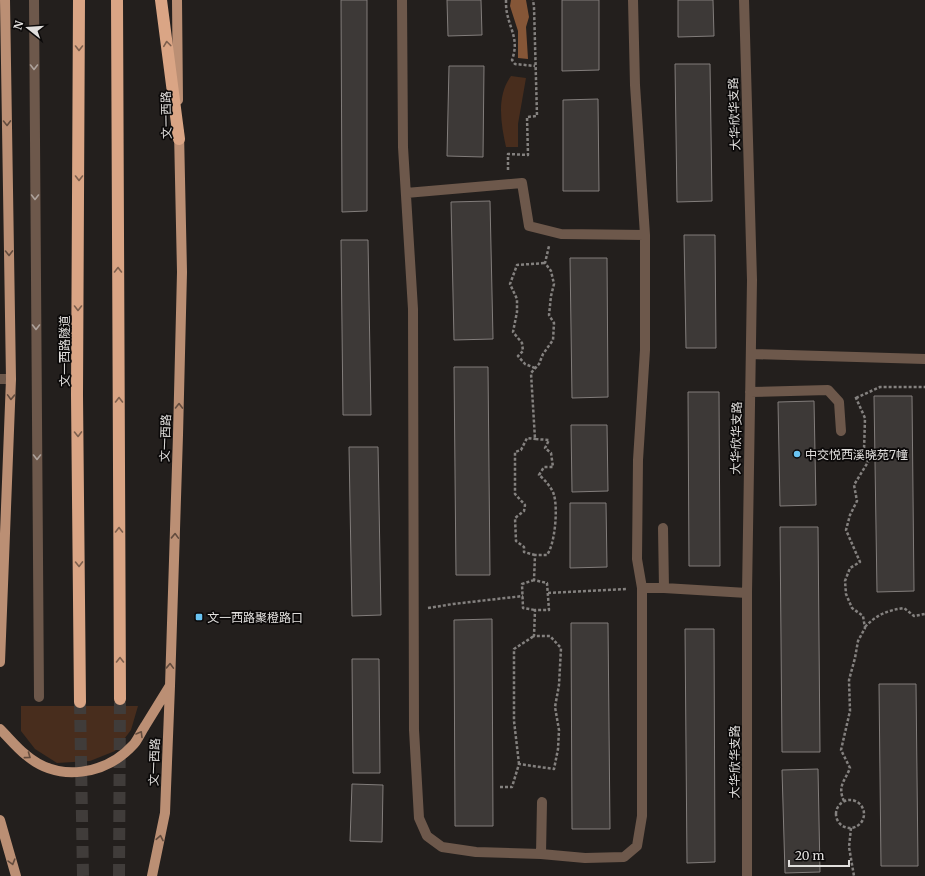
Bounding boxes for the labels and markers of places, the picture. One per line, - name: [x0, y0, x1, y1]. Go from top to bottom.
- place label: 中交悦西溪晓苑7幢: [805, 447, 908, 462]
- marker: 中交悦西溪晓苑7幢: [792, 449, 802, 459]
- place label: 文一西路聚橙路口: [207, 610, 303, 625]
- marker: 文一西路聚橙路口: [194, 612, 204, 622]

